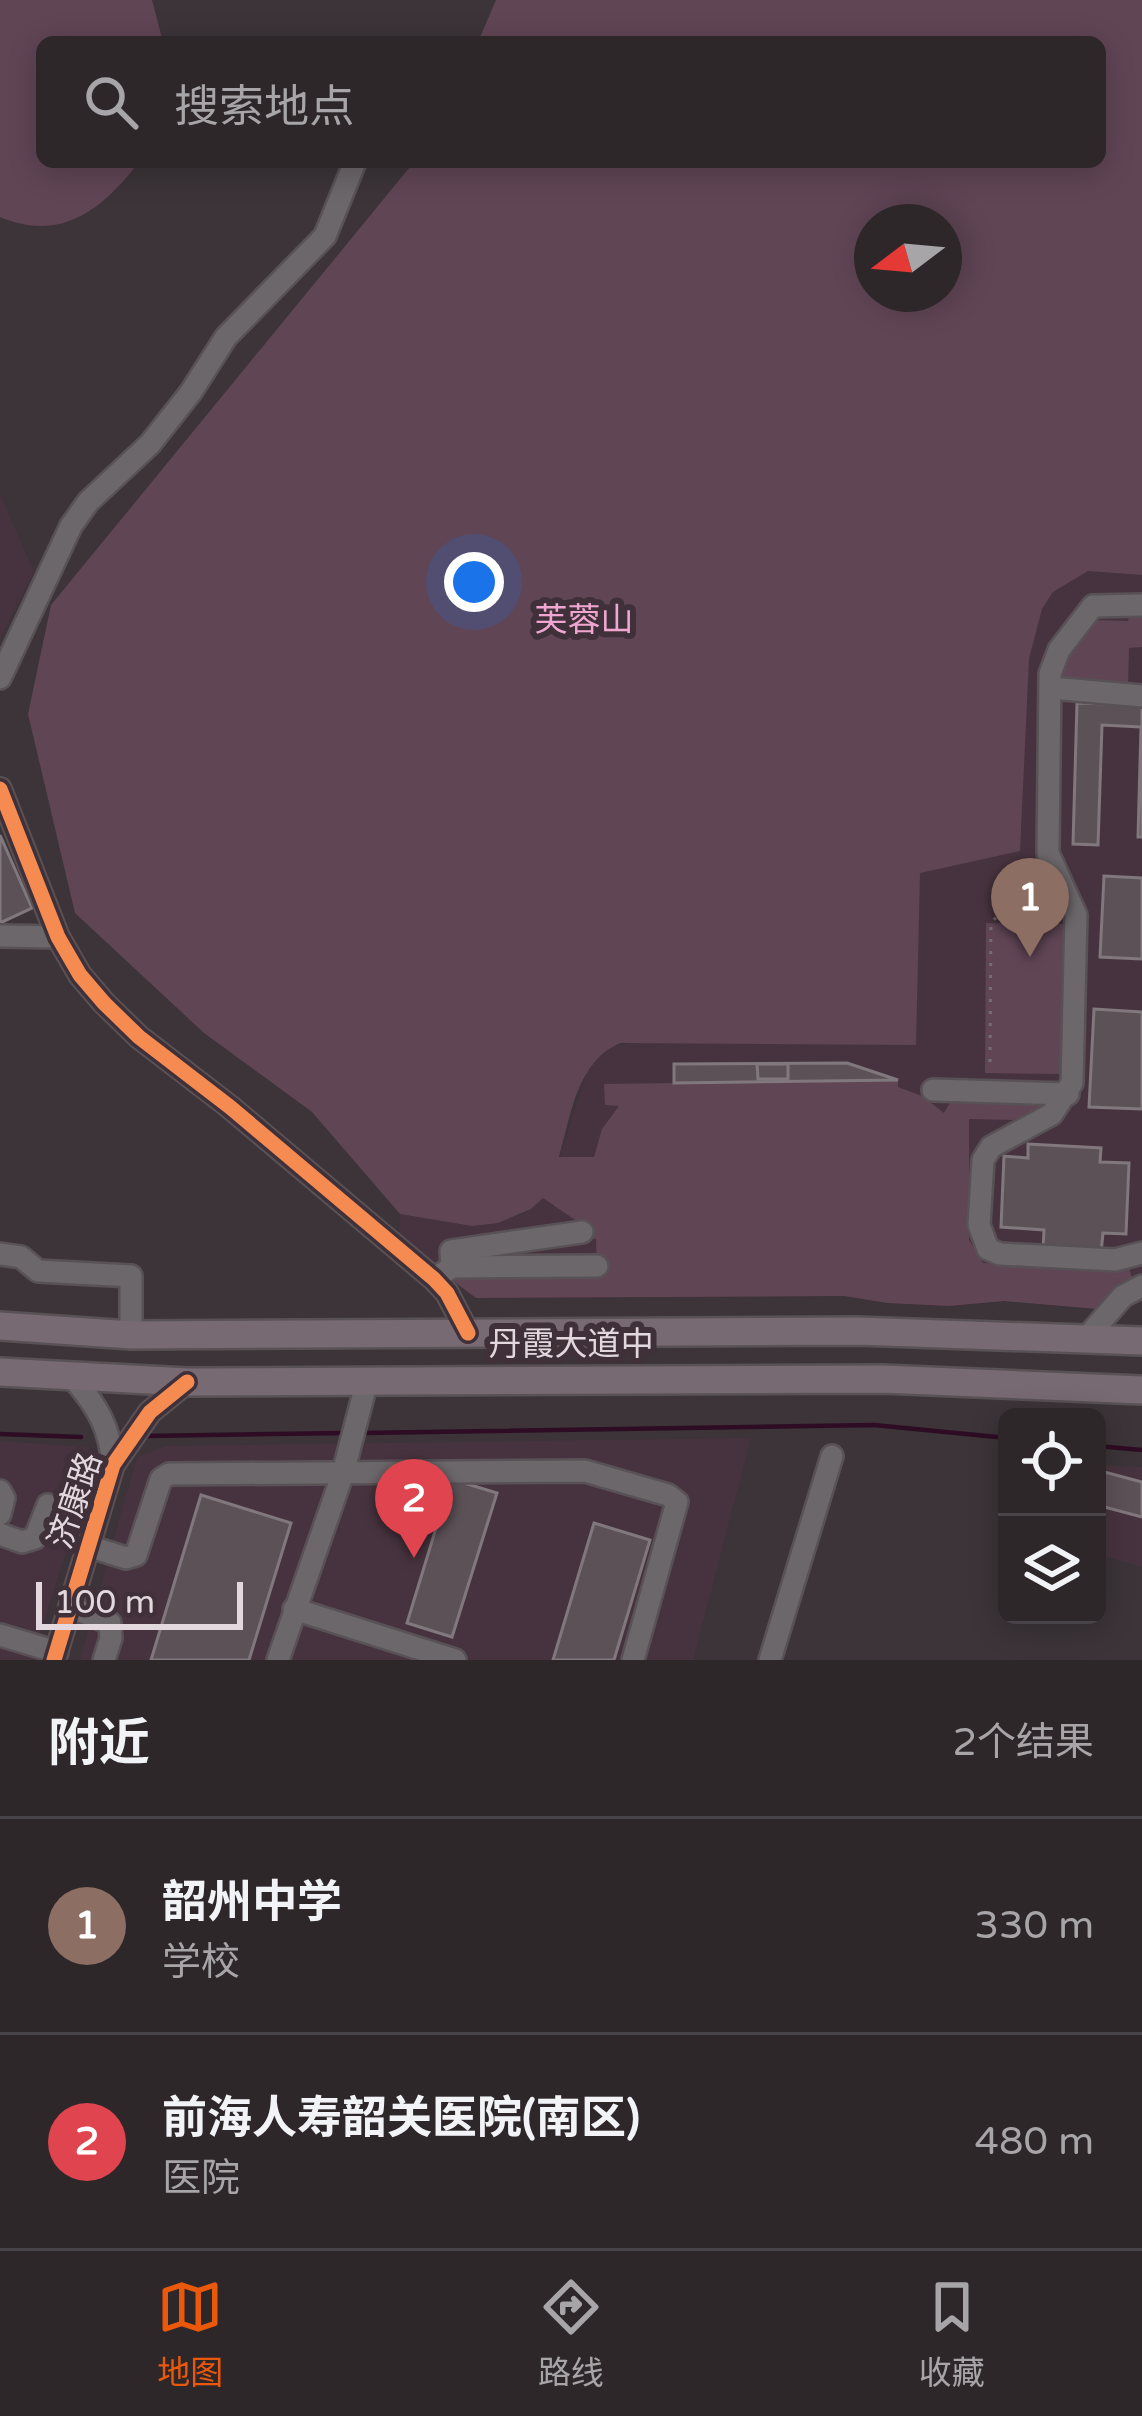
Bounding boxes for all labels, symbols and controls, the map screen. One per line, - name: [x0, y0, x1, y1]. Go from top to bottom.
- search box: [36, 36, 1106, 168]
- icon: search: [78, 69, 144, 135]
- text: 搜索地点: [174, 81, 354, 135]
- north arrow: [854, 204, 962, 312]
- your location: [444, 552, 504, 612]
- park label: 芙蓉山: [535, 601, 634, 640]
- pin: 1: [991, 858, 1069, 957]
- street label: 丹霞大道中: [489, 1325, 654, 1364]
- map controls: [998, 1408, 1106, 1624]
- button: locate: [998, 1408, 1106, 1516]
- street label: 济康路: [41, 1447, 110, 1554]
- pin: 2: [375, 1459, 453, 1558]
- button: layers: [998, 1516, 1106, 1624]
- scale bar: [36, 1576, 243, 1629]
- text: 100 m: [54, 1583, 155, 1622]
- text: 附近: [48, 1713, 150, 1775]
- text: 2个结果: [953, 1719, 1094, 1766]
- text: 韶州中学: [162, 1876, 342, 1930]
- text: 1: [75, 1902, 99, 1949]
- text: 330 m: [975, 1902, 1094, 1949]
- text: 学校: [162, 1939, 240, 1986]
- text: 前海人寿韶关医院(南区): [162, 2092, 640, 2146]
- text: 2: [75, 2118, 99, 2165]
- text: 480 m: [975, 2118, 1094, 2165]
- text: 医院: [162, 2155, 240, 2202]
- tab: 地图: [157, 2274, 223, 2394]
- tab: 路线: [538, 2274, 604, 2394]
- tab: 收藏: [919, 2274, 985, 2394]

